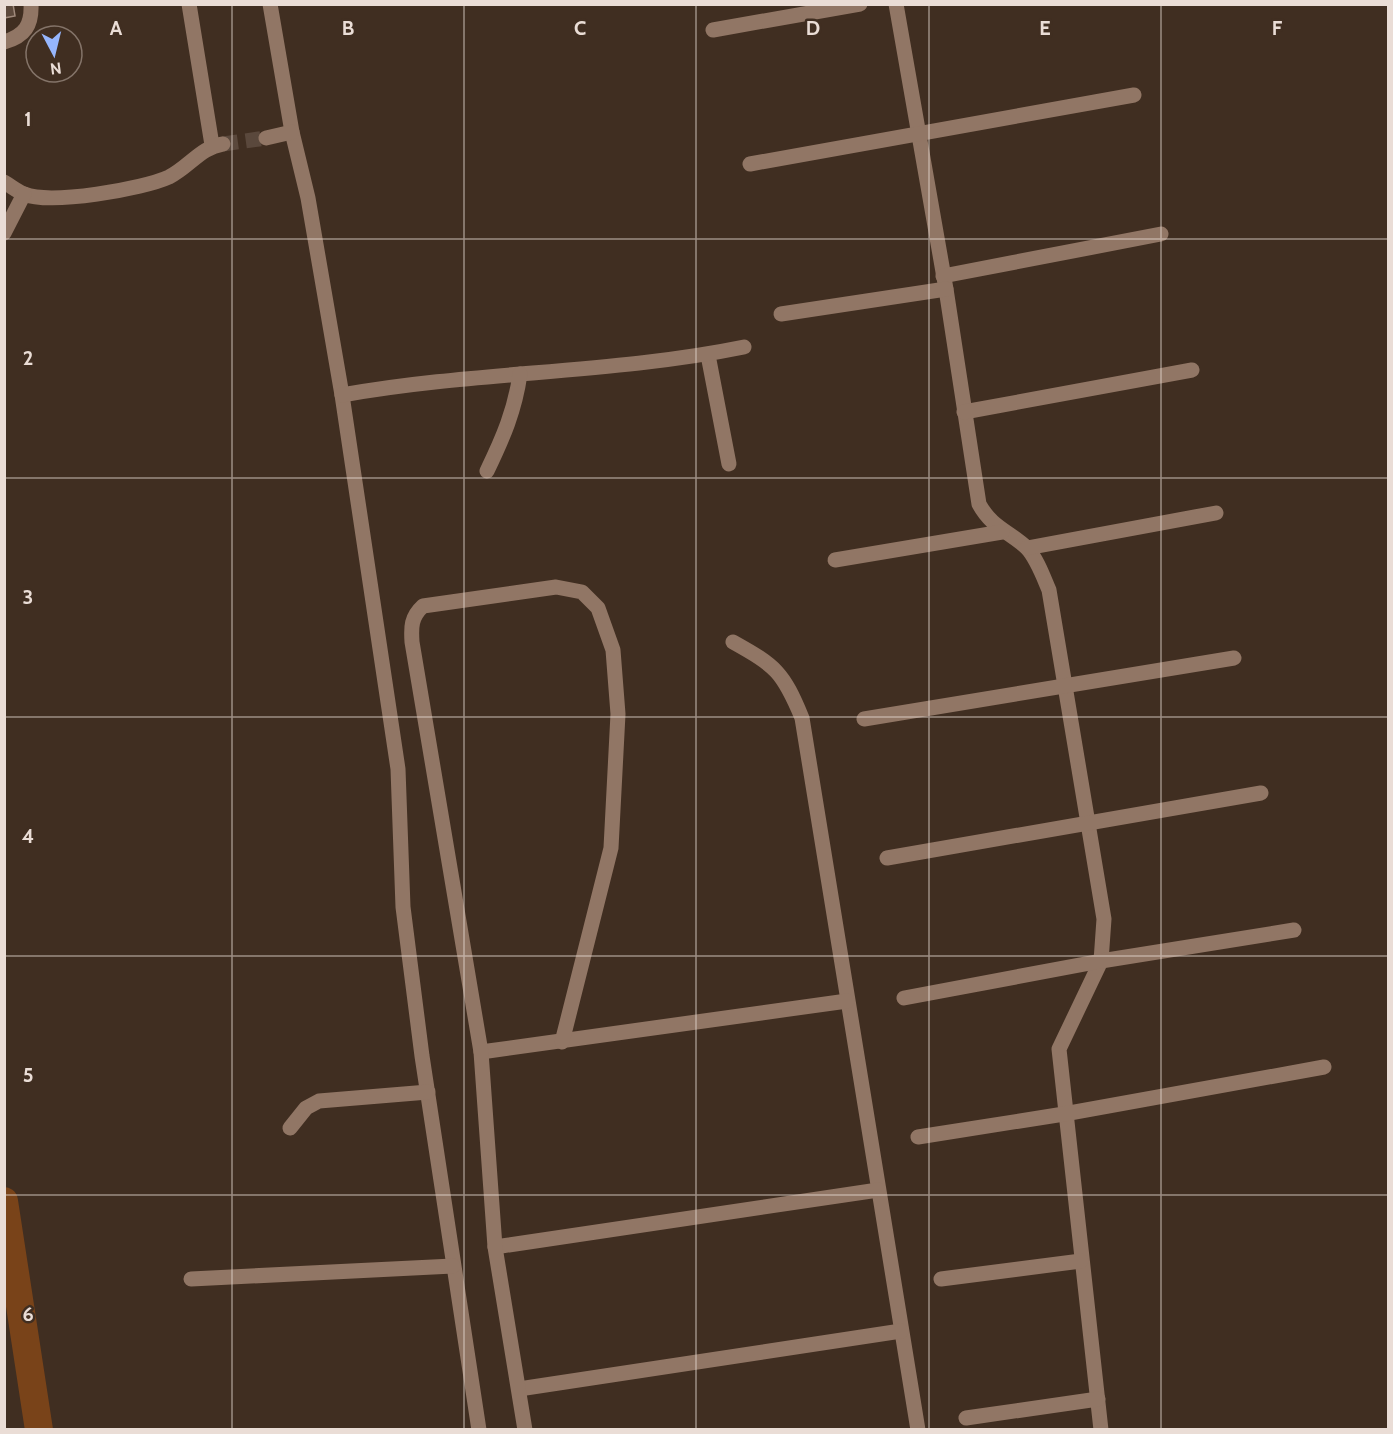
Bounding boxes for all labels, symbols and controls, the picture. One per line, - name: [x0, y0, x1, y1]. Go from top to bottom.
- text: A: [110, 16, 123, 40]
- text: B: [342, 16, 354, 40]
- text: C: [574, 16, 586, 40]
- text: D: [806, 16, 820, 40]
- text: E: [1039, 16, 1051, 40]
- text: F: [1272, 16, 1283, 40]
- north arrow: [24, 24, 84, 84]
- text: N: [49, 58, 63, 79]
- text: 1: [24, 107, 32, 131]
- text: 2: [23, 346, 33, 370]
- text: 3: [23, 585, 33, 609]
- text: 4: [22, 824, 34, 848]
- text: 5: [23, 1063, 33, 1087]
- text: 6: [22, 1302, 34, 1326]

